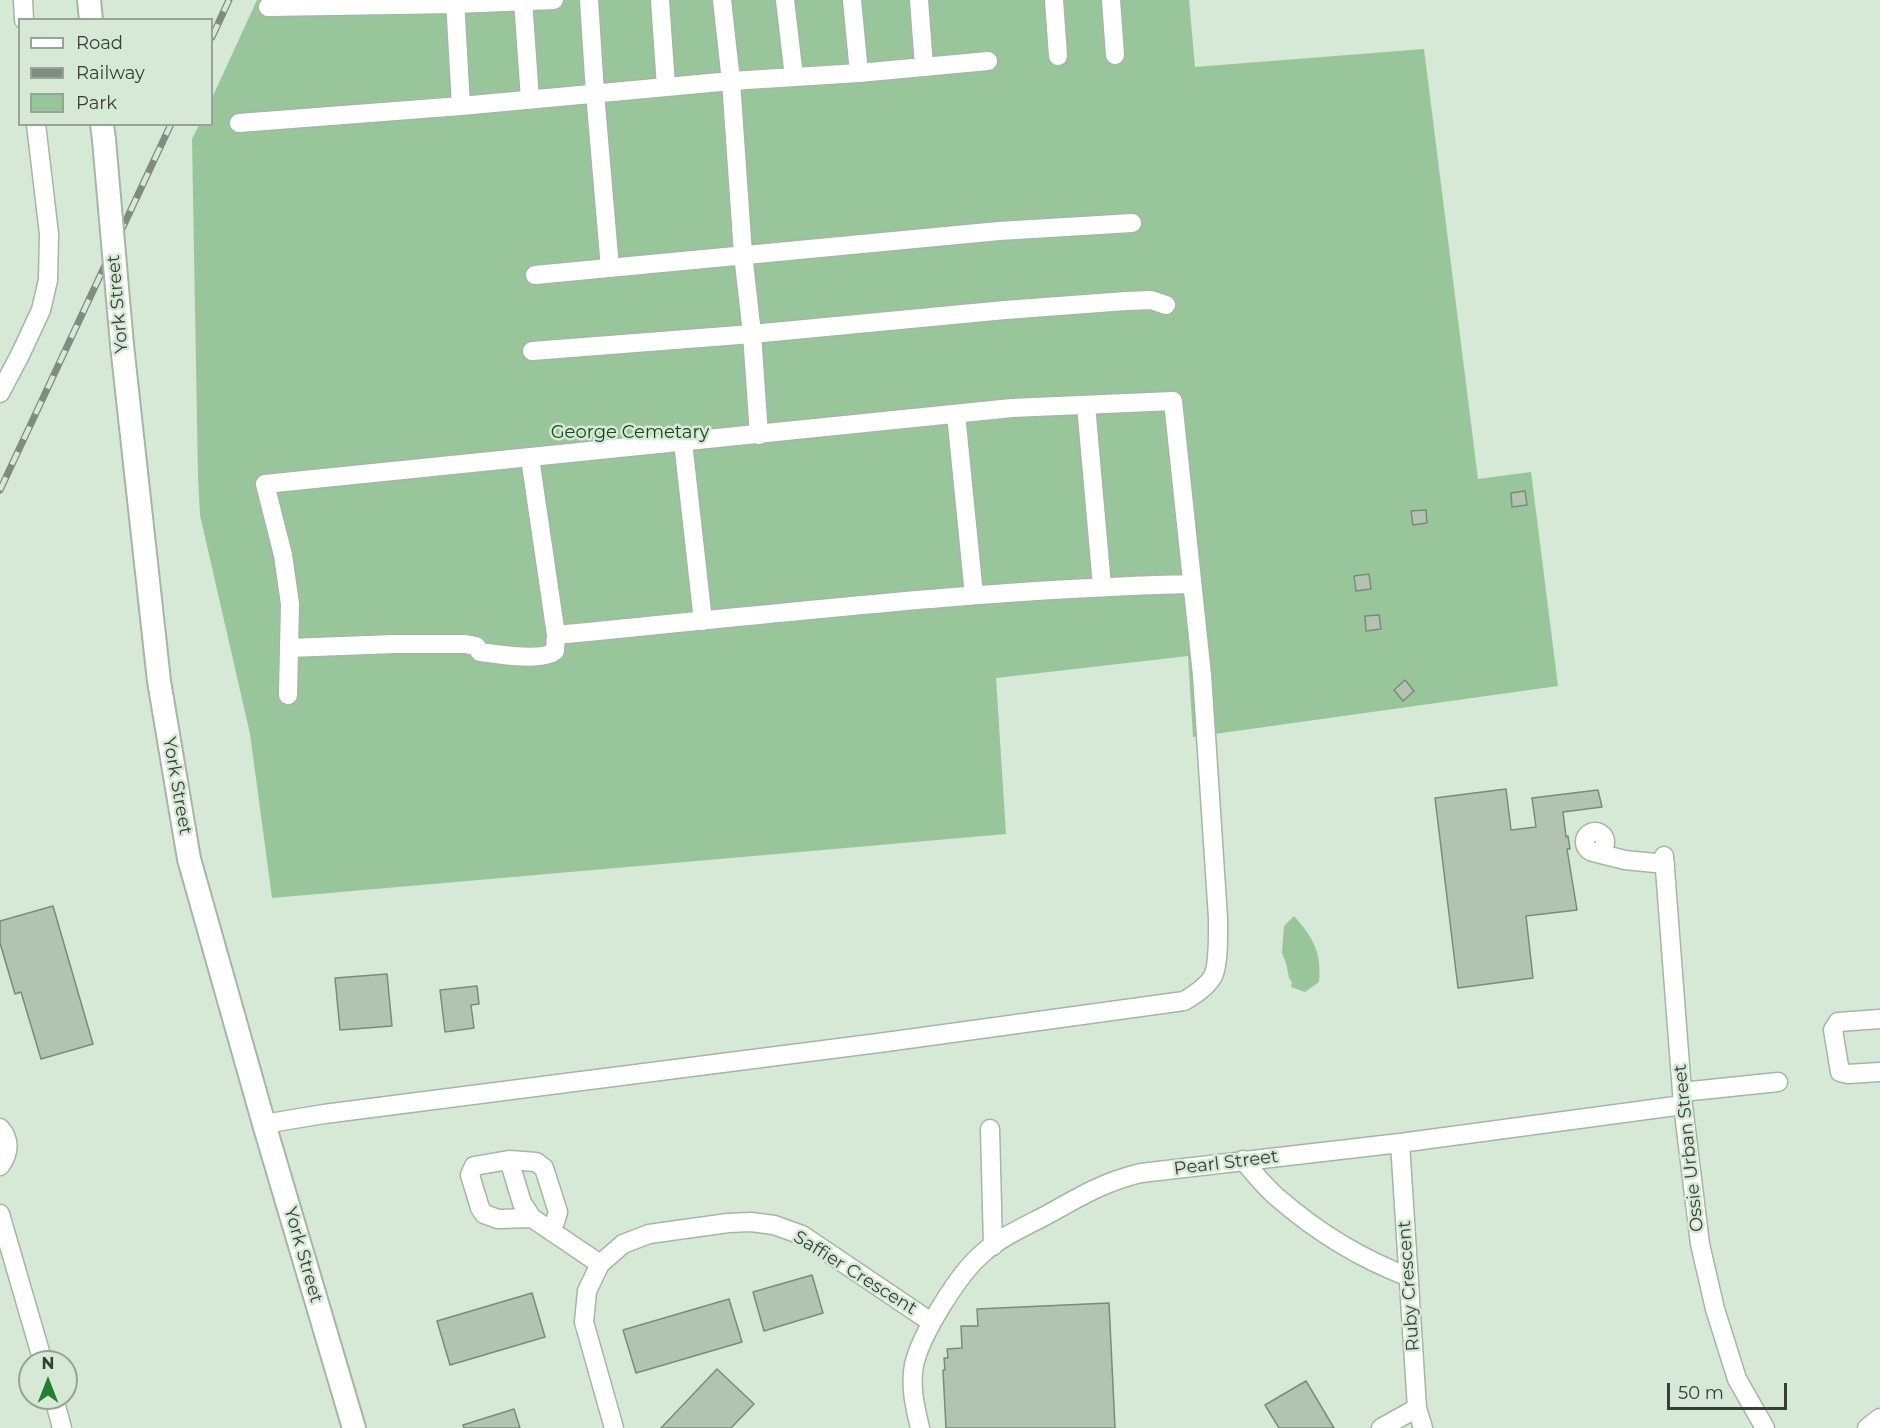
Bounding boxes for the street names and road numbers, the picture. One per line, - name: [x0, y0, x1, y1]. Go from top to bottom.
- street label: York Street: [103, 254, 133, 354]
- street label: York Street: [158, 736, 196, 836]
- street label: Ossie Urban Street: [1669, 1063, 1709, 1233]
- street label: Pearl Street: [1173, 1146, 1279, 1180]
- street label: York Street: [279, 1205, 327, 1305]
- street label: Ruby Crescent: [1394, 1220, 1424, 1352]
- street label: Saffier Crescent: [789, 1226, 921, 1320]

